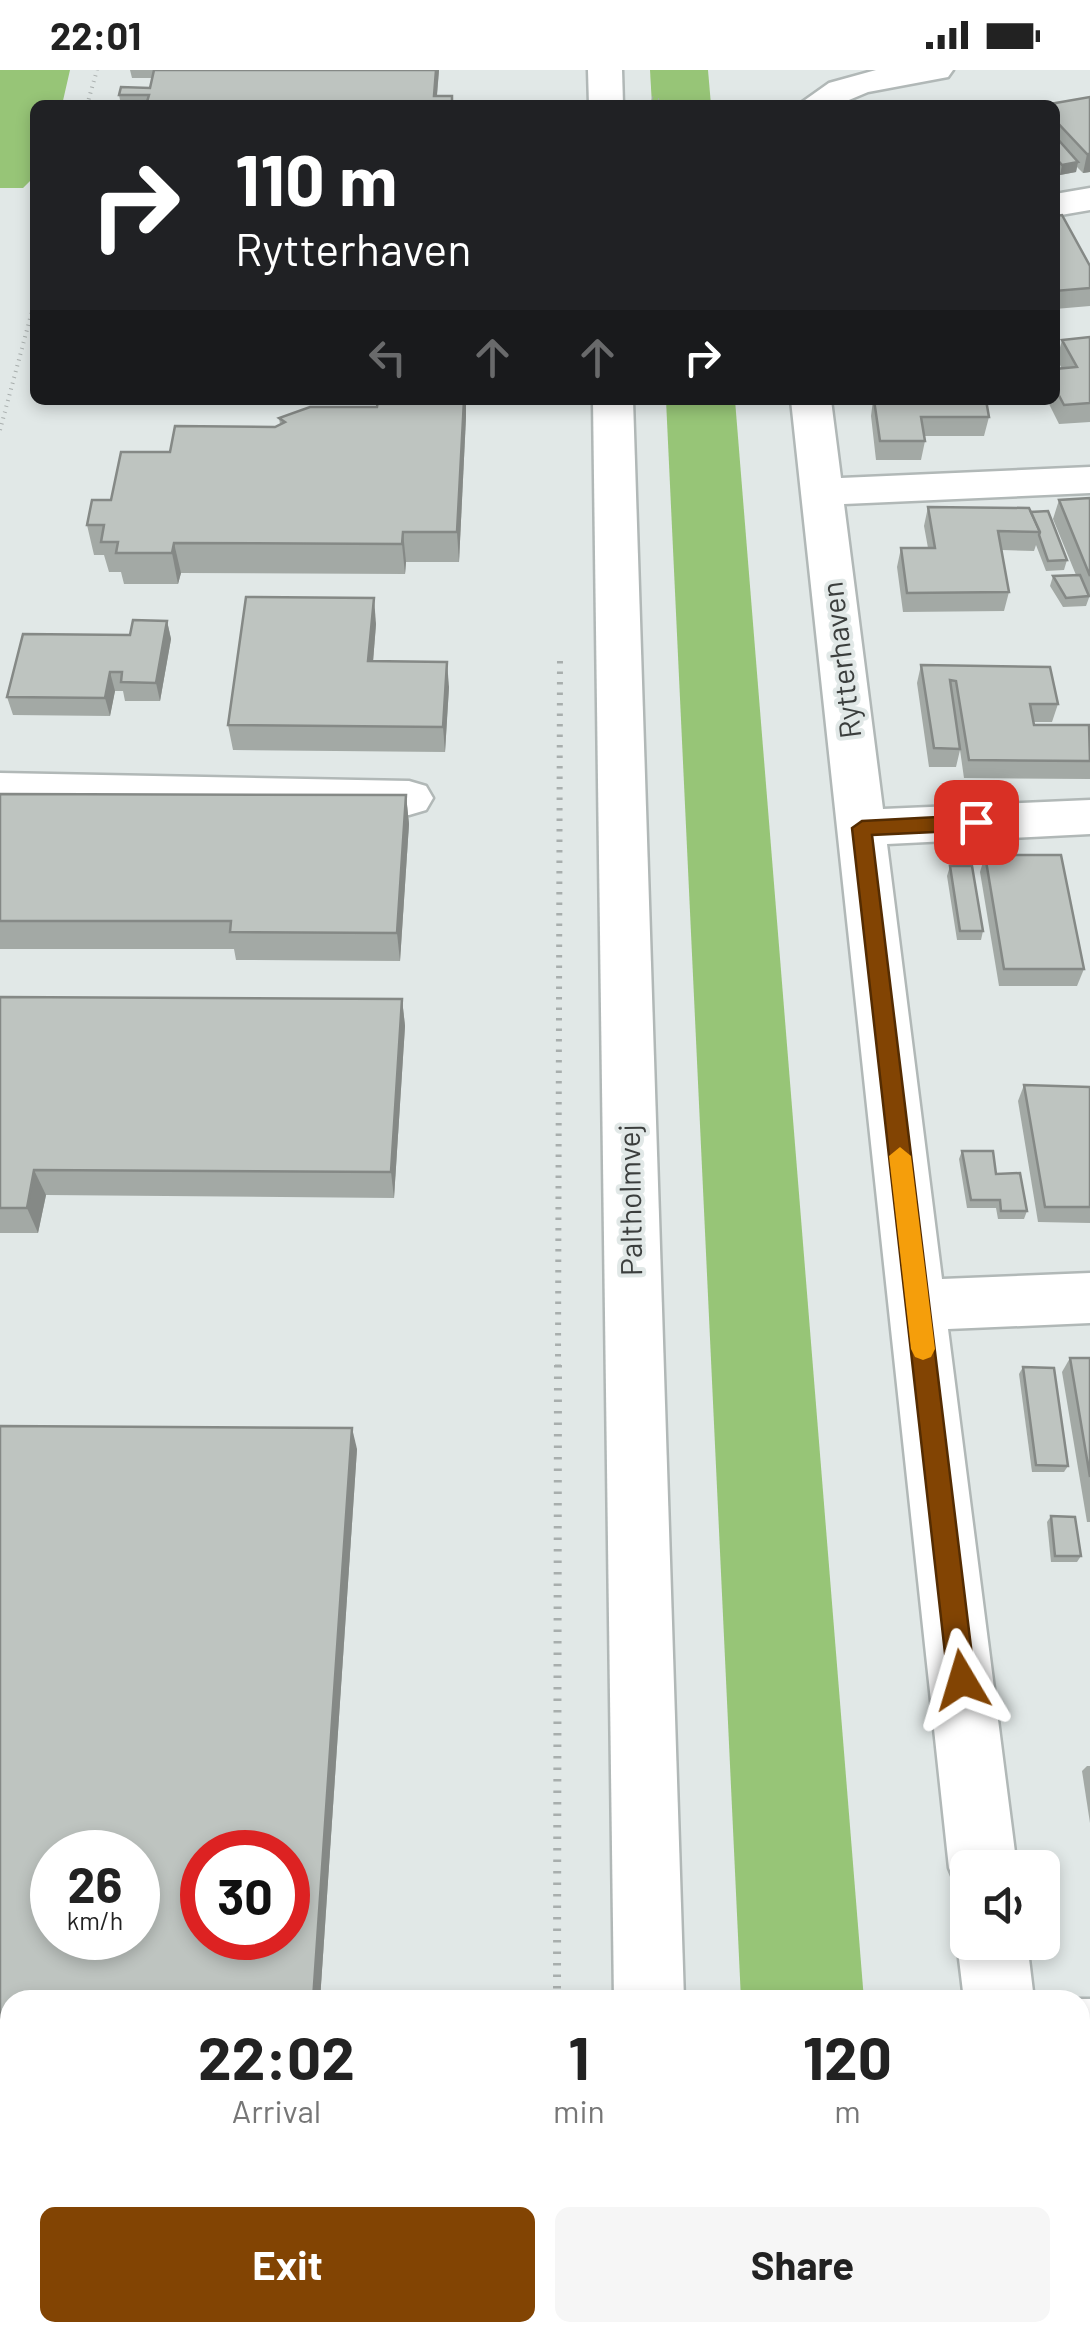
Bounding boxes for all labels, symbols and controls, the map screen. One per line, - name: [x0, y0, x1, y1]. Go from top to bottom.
- text: 22:01: [50, 12, 141, 58]
- text: 110 m: [235, 136, 397, 220]
- icon: right: [70, 140, 200, 270]
- text: Rytterhaven: [235, 221, 472, 275]
- icon: left: [360, 330, 415, 385]
- icon: ahead: [465, 330, 520, 385]
- icon: ahead: [570, 330, 625, 385]
- icon: right: [675, 330, 730, 385]
- street label: Rytterhaven: [813, 580, 867, 741]
- pin: [934, 780, 1019, 865]
- icon: arrive: [949, 795, 1004, 850]
- street label: Paltholmvej: [610, 1124, 648, 1276]
- position arrow: [910, 1628, 1014, 1732]
- speed limit sign: 30: [180, 1830, 310, 1960]
- map controls: [950, 1850, 1060, 1960]
- button: sound: [950, 1850, 1060, 1960]
- text: 26: [68, 1853, 122, 1913]
- text: km/h: [67, 1905, 123, 1935]
- text: 22:02: [198, 2020, 355, 2092]
- text: 1: [568, 2020, 590, 2092]
- text: 120: [803, 2020, 892, 2092]
- text: Arrival: [232, 2091, 321, 2129]
- text: min: [553, 2091, 605, 2129]
- text: m: [834, 2091, 861, 2129]
- button: Exit: [40, 2207, 535, 2322]
- button: Share: [555, 2207, 1050, 2322]

